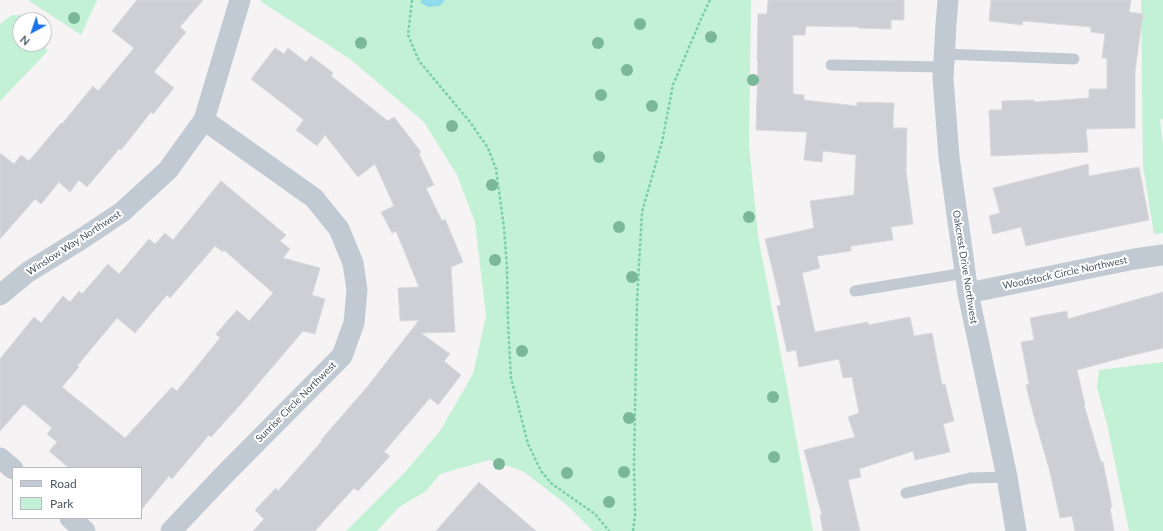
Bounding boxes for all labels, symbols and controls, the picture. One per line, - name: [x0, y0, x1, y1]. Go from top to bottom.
- north arrow: [12, 12, 52, 52]
- text: N: [17, 33, 32, 49]
- street label: Winslow Way Northwest: [24, 208, 124, 278]
- street label: Oakcrest Drive Northwest: [950, 209, 980, 325]
- street label: Woodstock Circle Northwest: [1002, 254, 1128, 292]
- street label: Sunrise Circle Northwest: [253, 359, 339, 445]
- legend: [12, 467, 142, 519]
- text: Road: [50, 476, 77, 491]
- text: Park: [50, 496, 73, 511]

